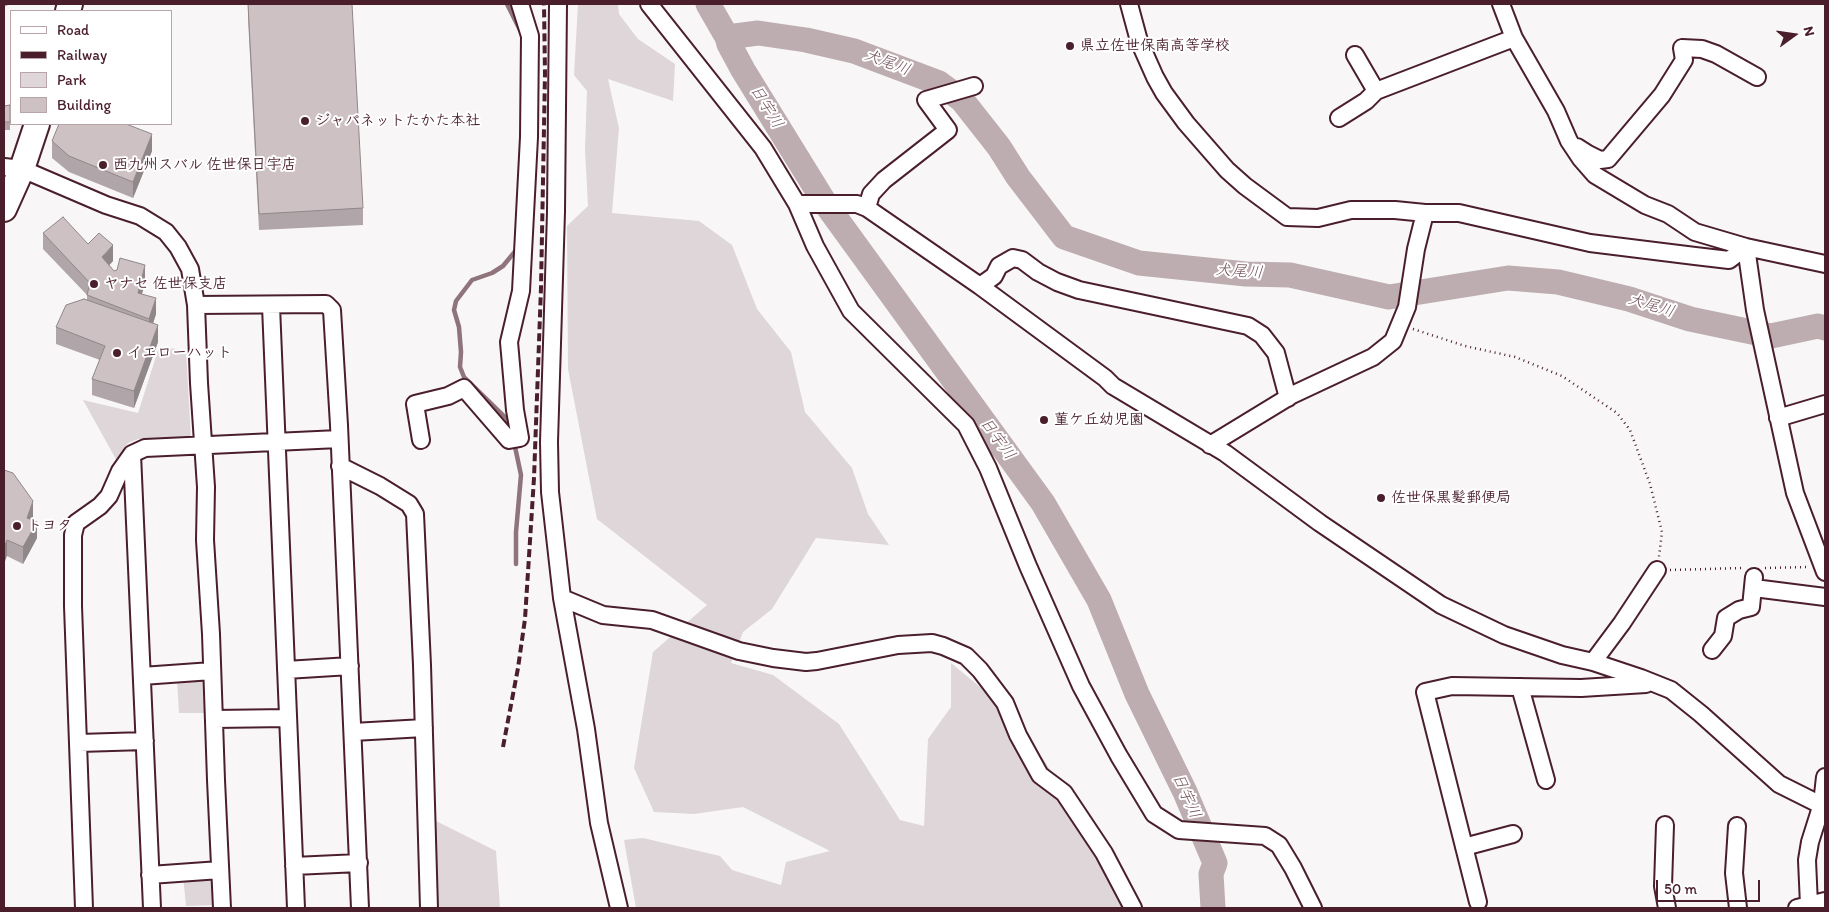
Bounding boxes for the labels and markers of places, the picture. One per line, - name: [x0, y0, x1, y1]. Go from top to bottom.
- place label: 県立佐世保南高等学校: [1080, 37, 1230, 55]
- marker: 県立佐世保南高等学校: [1064, 40, 1076, 52]
- place label: ジャパネットたかた本社: [315, 112, 480, 130]
- marker: ジャパネットたかた本社: [299, 115, 311, 127]
- place label: 西九州スバル 佐世保日宇店: [113, 156, 296, 174]
- marker: 西九州スバル 佐世保日宇店: [97, 159, 109, 171]
- place label: ヤナセ 佐世保支店: [104, 275, 227, 293]
- marker: ヤナセ 佐世保支店: [88, 278, 100, 290]
- place label: イエローハット: [127, 344, 232, 362]
- marker: イエローハット: [111, 347, 123, 359]
- place label: 菫ケ丘幼児園: [1054, 411, 1144, 429]
- marker: 菫ケ丘幼児園: [1038, 414, 1050, 426]
- place label: 佐世保黒髪郵便局: [1391, 489, 1511, 507]
- marker: 佐世保黒髪郵便局: [1375, 492, 1387, 504]
- place label: トヨタ: [27, 517, 72, 535]
- marker: トヨタ: [11, 520, 23, 532]

